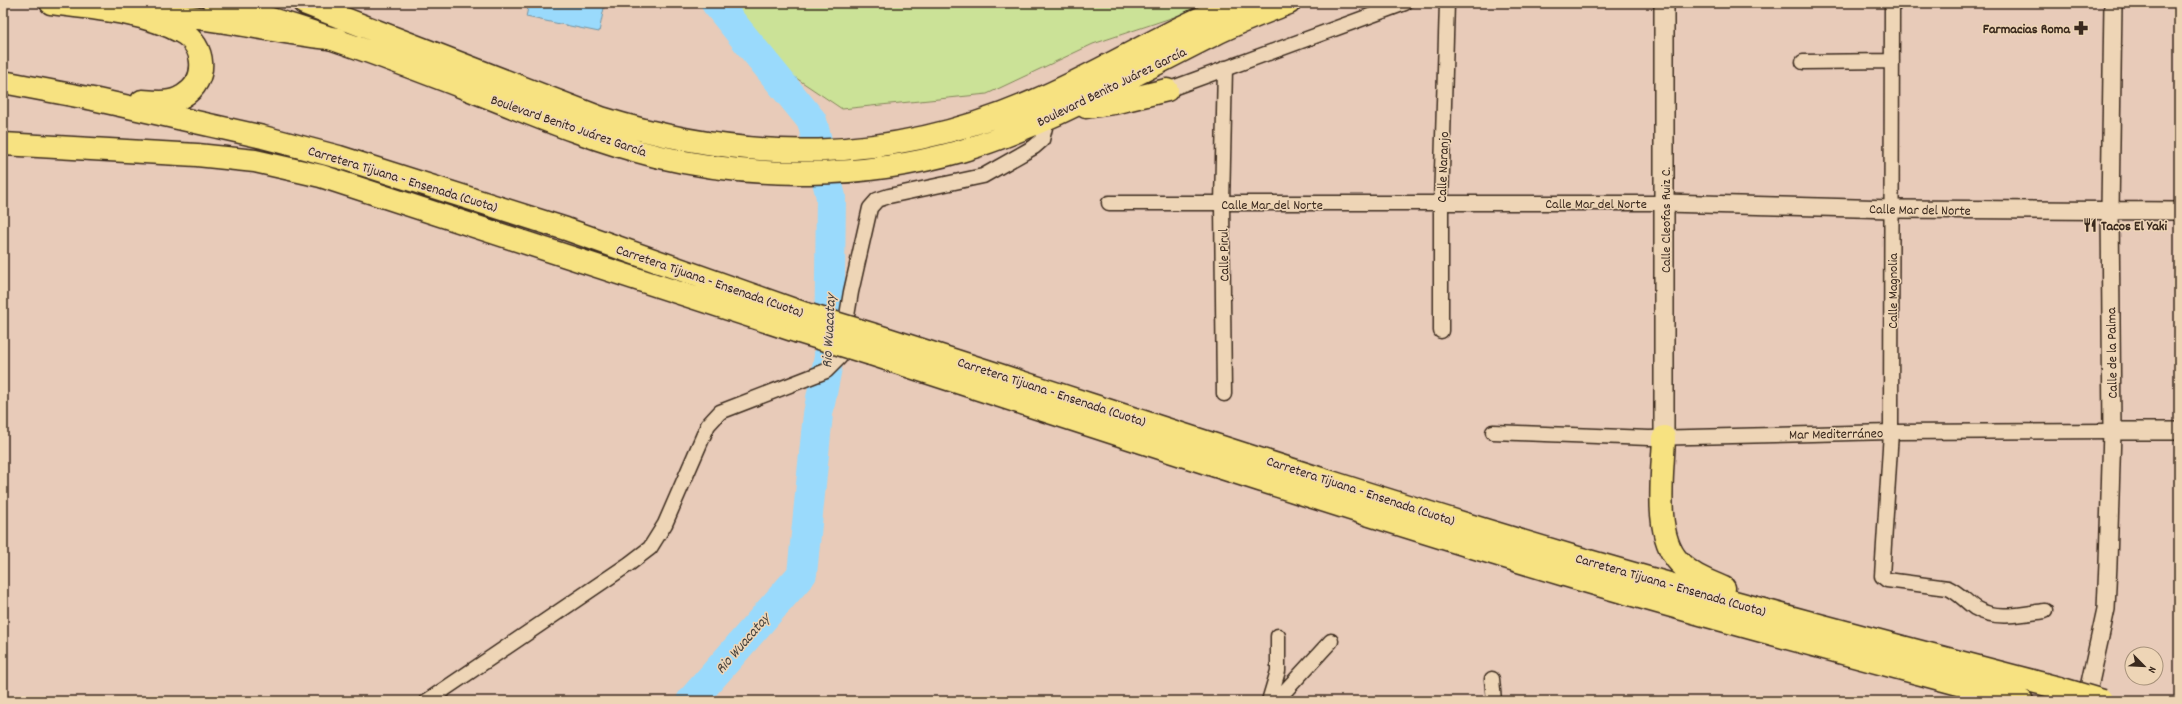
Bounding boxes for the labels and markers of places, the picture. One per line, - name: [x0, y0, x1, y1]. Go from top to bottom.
- place label: Farmacias Roma: [1983, 20, 2071, 40]
- pharmacy icon: Farmacias Roma: [2073, 20, 2089, 36]
- restaurant icon: Tacos El Yaki: [2082, 217, 2098, 233]
- place label: Tacos El Yaki: [2101, 217, 2167, 237]

